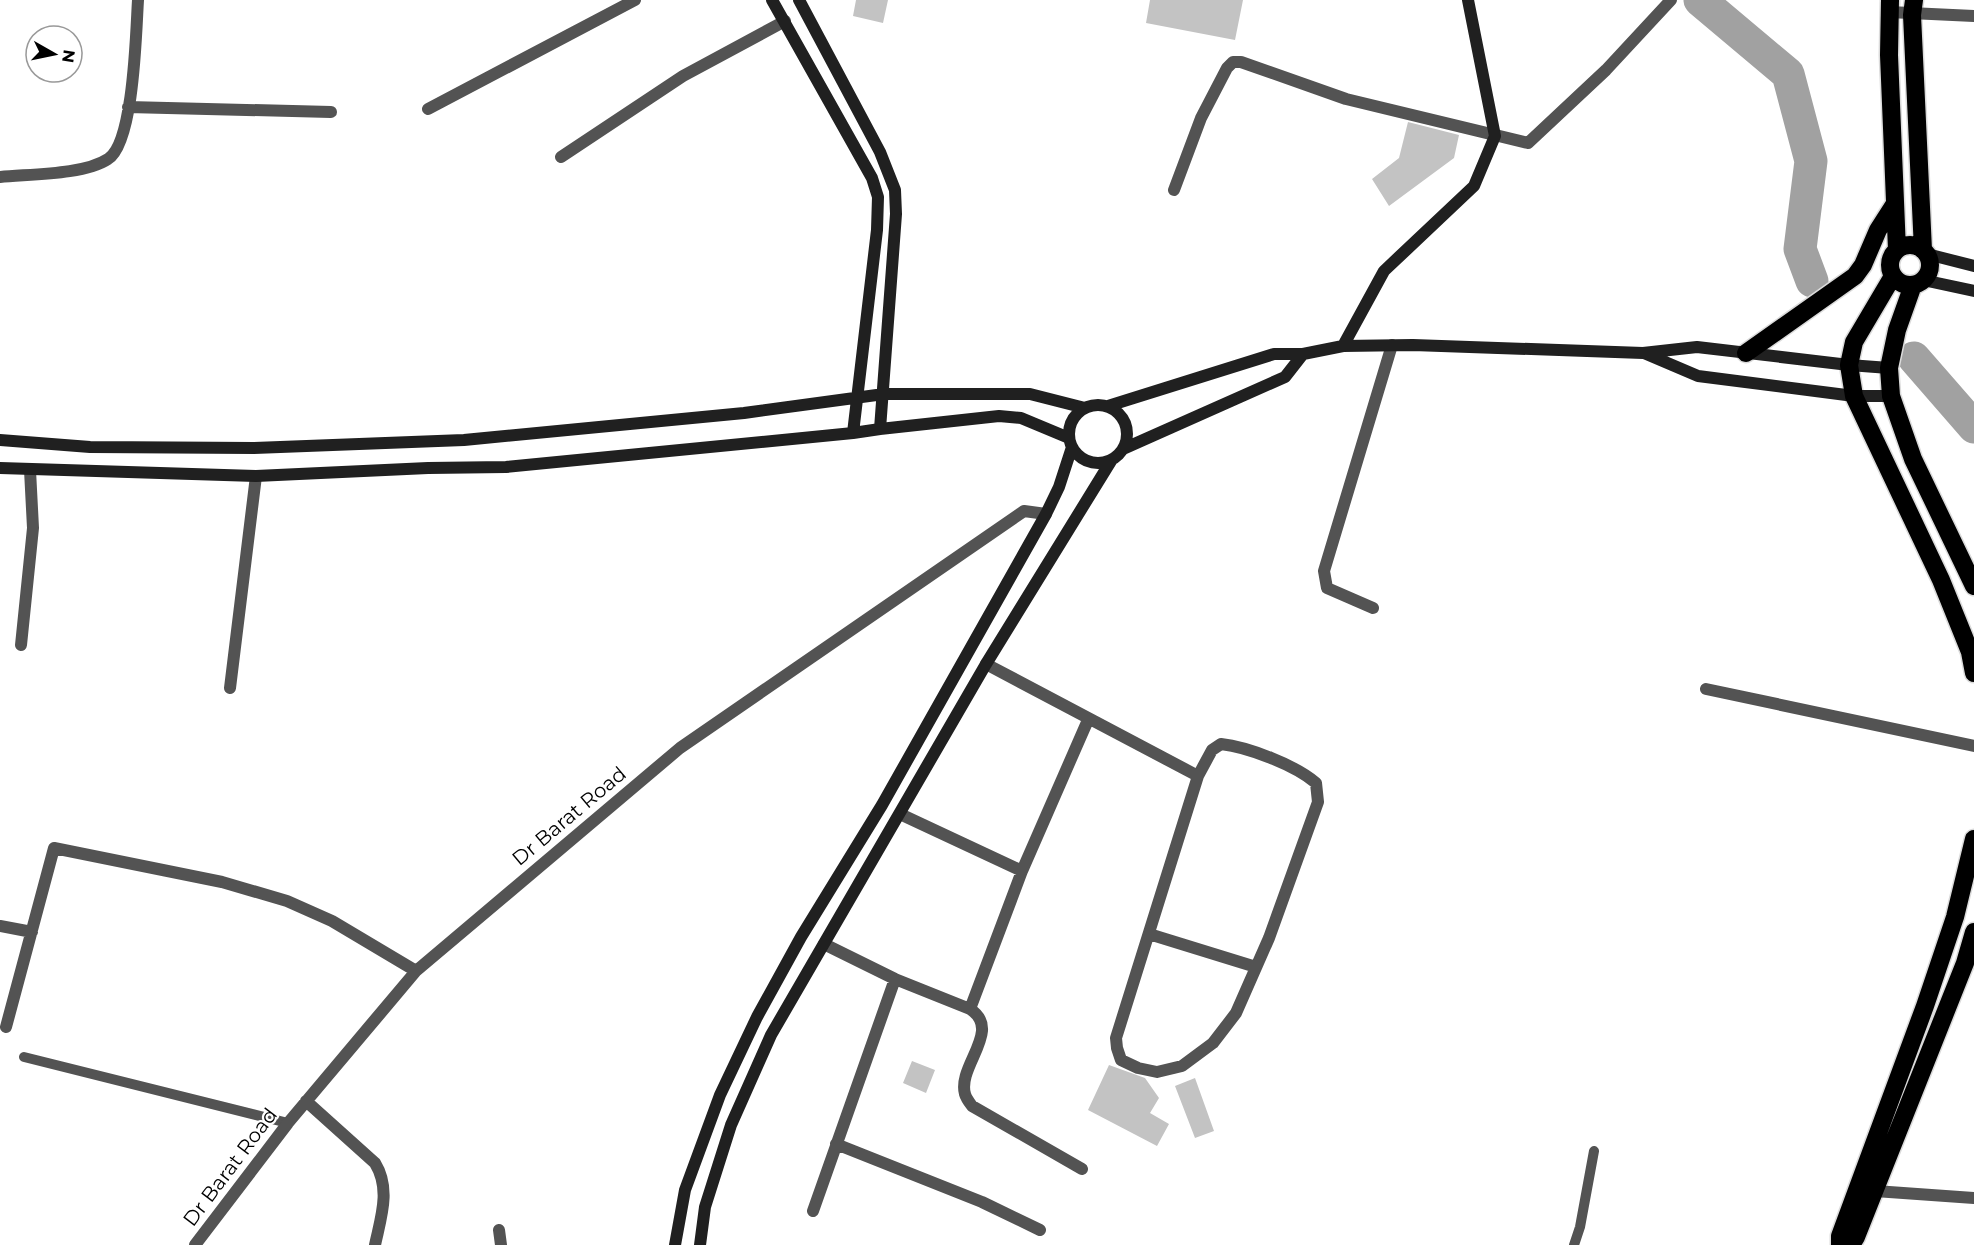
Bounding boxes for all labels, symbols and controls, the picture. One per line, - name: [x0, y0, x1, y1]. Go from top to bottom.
- north arrow: [24, 24, 84, 84]
- text: N: [58, 48, 79, 64]
- street label: Dr Barat Road: [507, 761, 631, 871]
- street label: Dr Barat Road: [178, 1103, 282, 1231]

